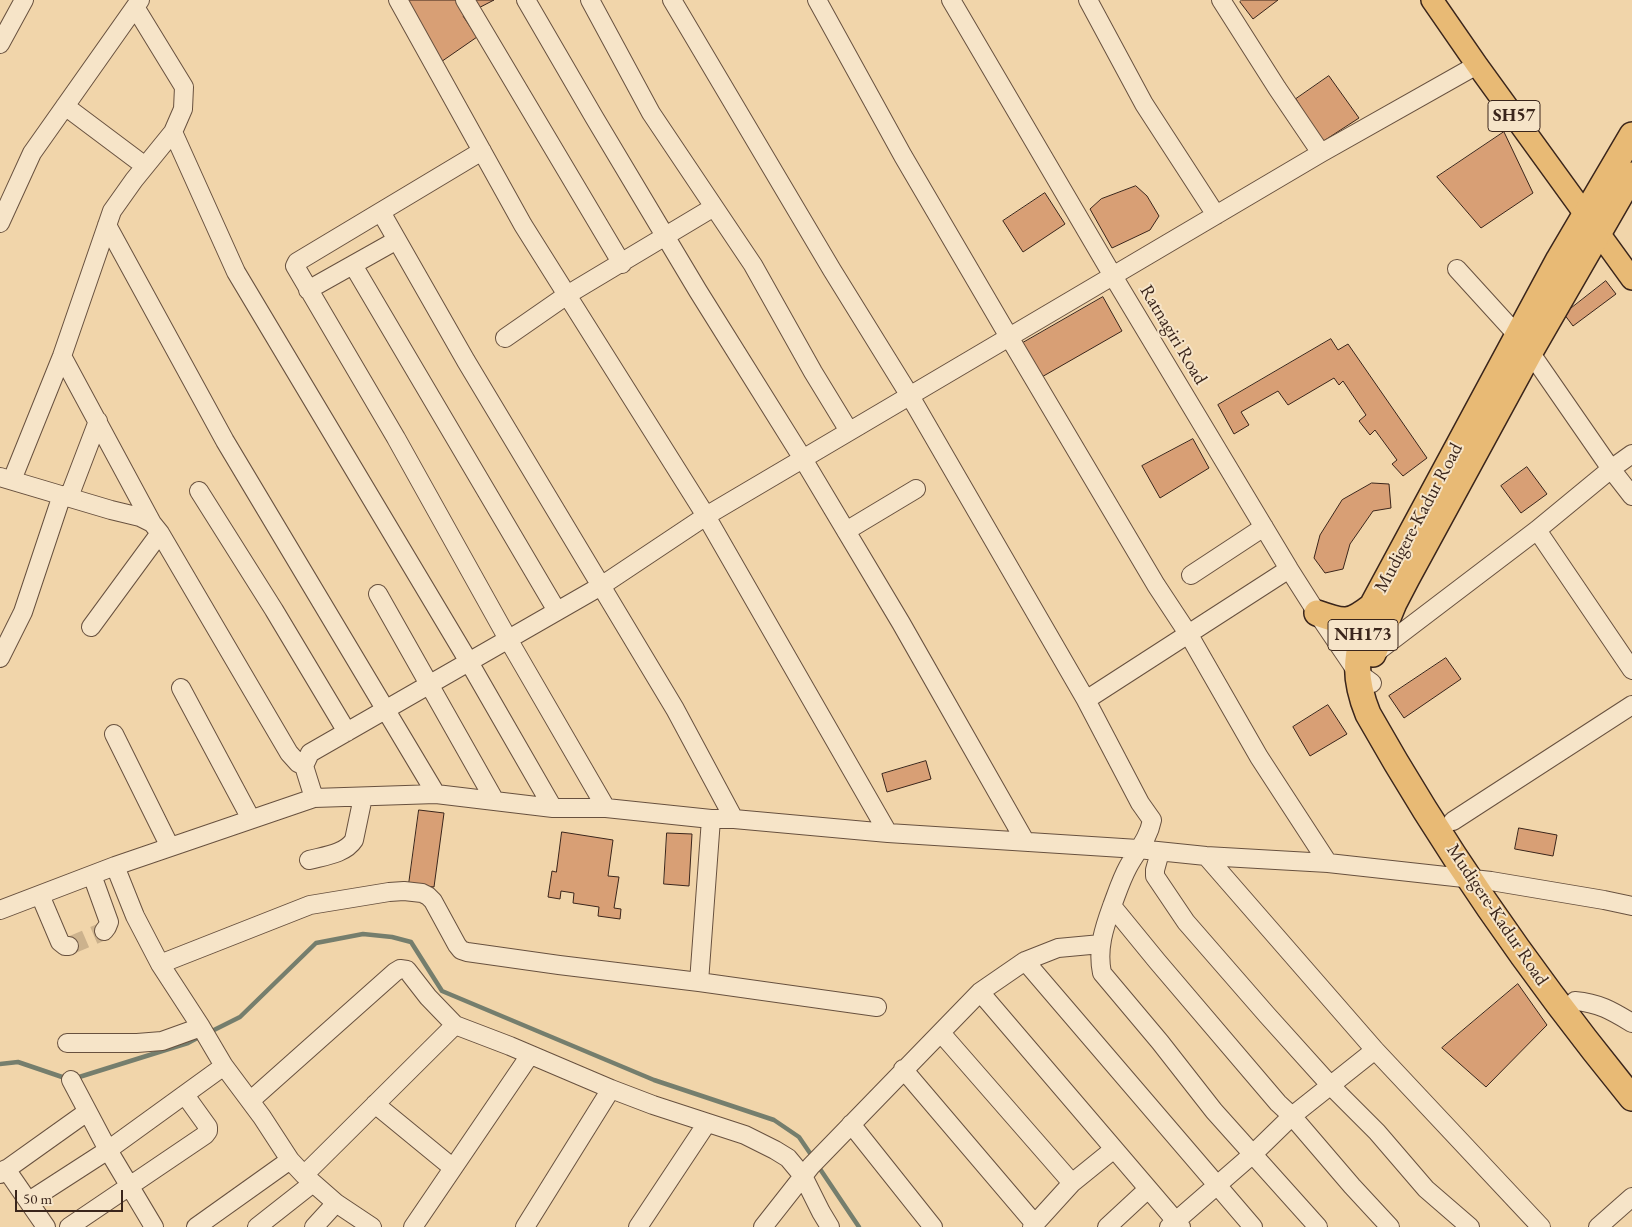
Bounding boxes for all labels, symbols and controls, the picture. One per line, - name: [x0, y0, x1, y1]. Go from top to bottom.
- road number: SH57: [1488, 100, 1540, 132]
- street label: Ratnagiri Road: [1134, 281, 1212, 389]
- street label: Mudigere-Kadur Road: [1370, 439, 1468, 597]
- road number: NH173: [1328, 620, 1398, 650]
- street label: Mudigere-Kadur Road: [1441, 840, 1553, 990]
- scale bar: [18, 1180, 125, 1212]
- text: 50 m: [23, 1189, 52, 1208]

